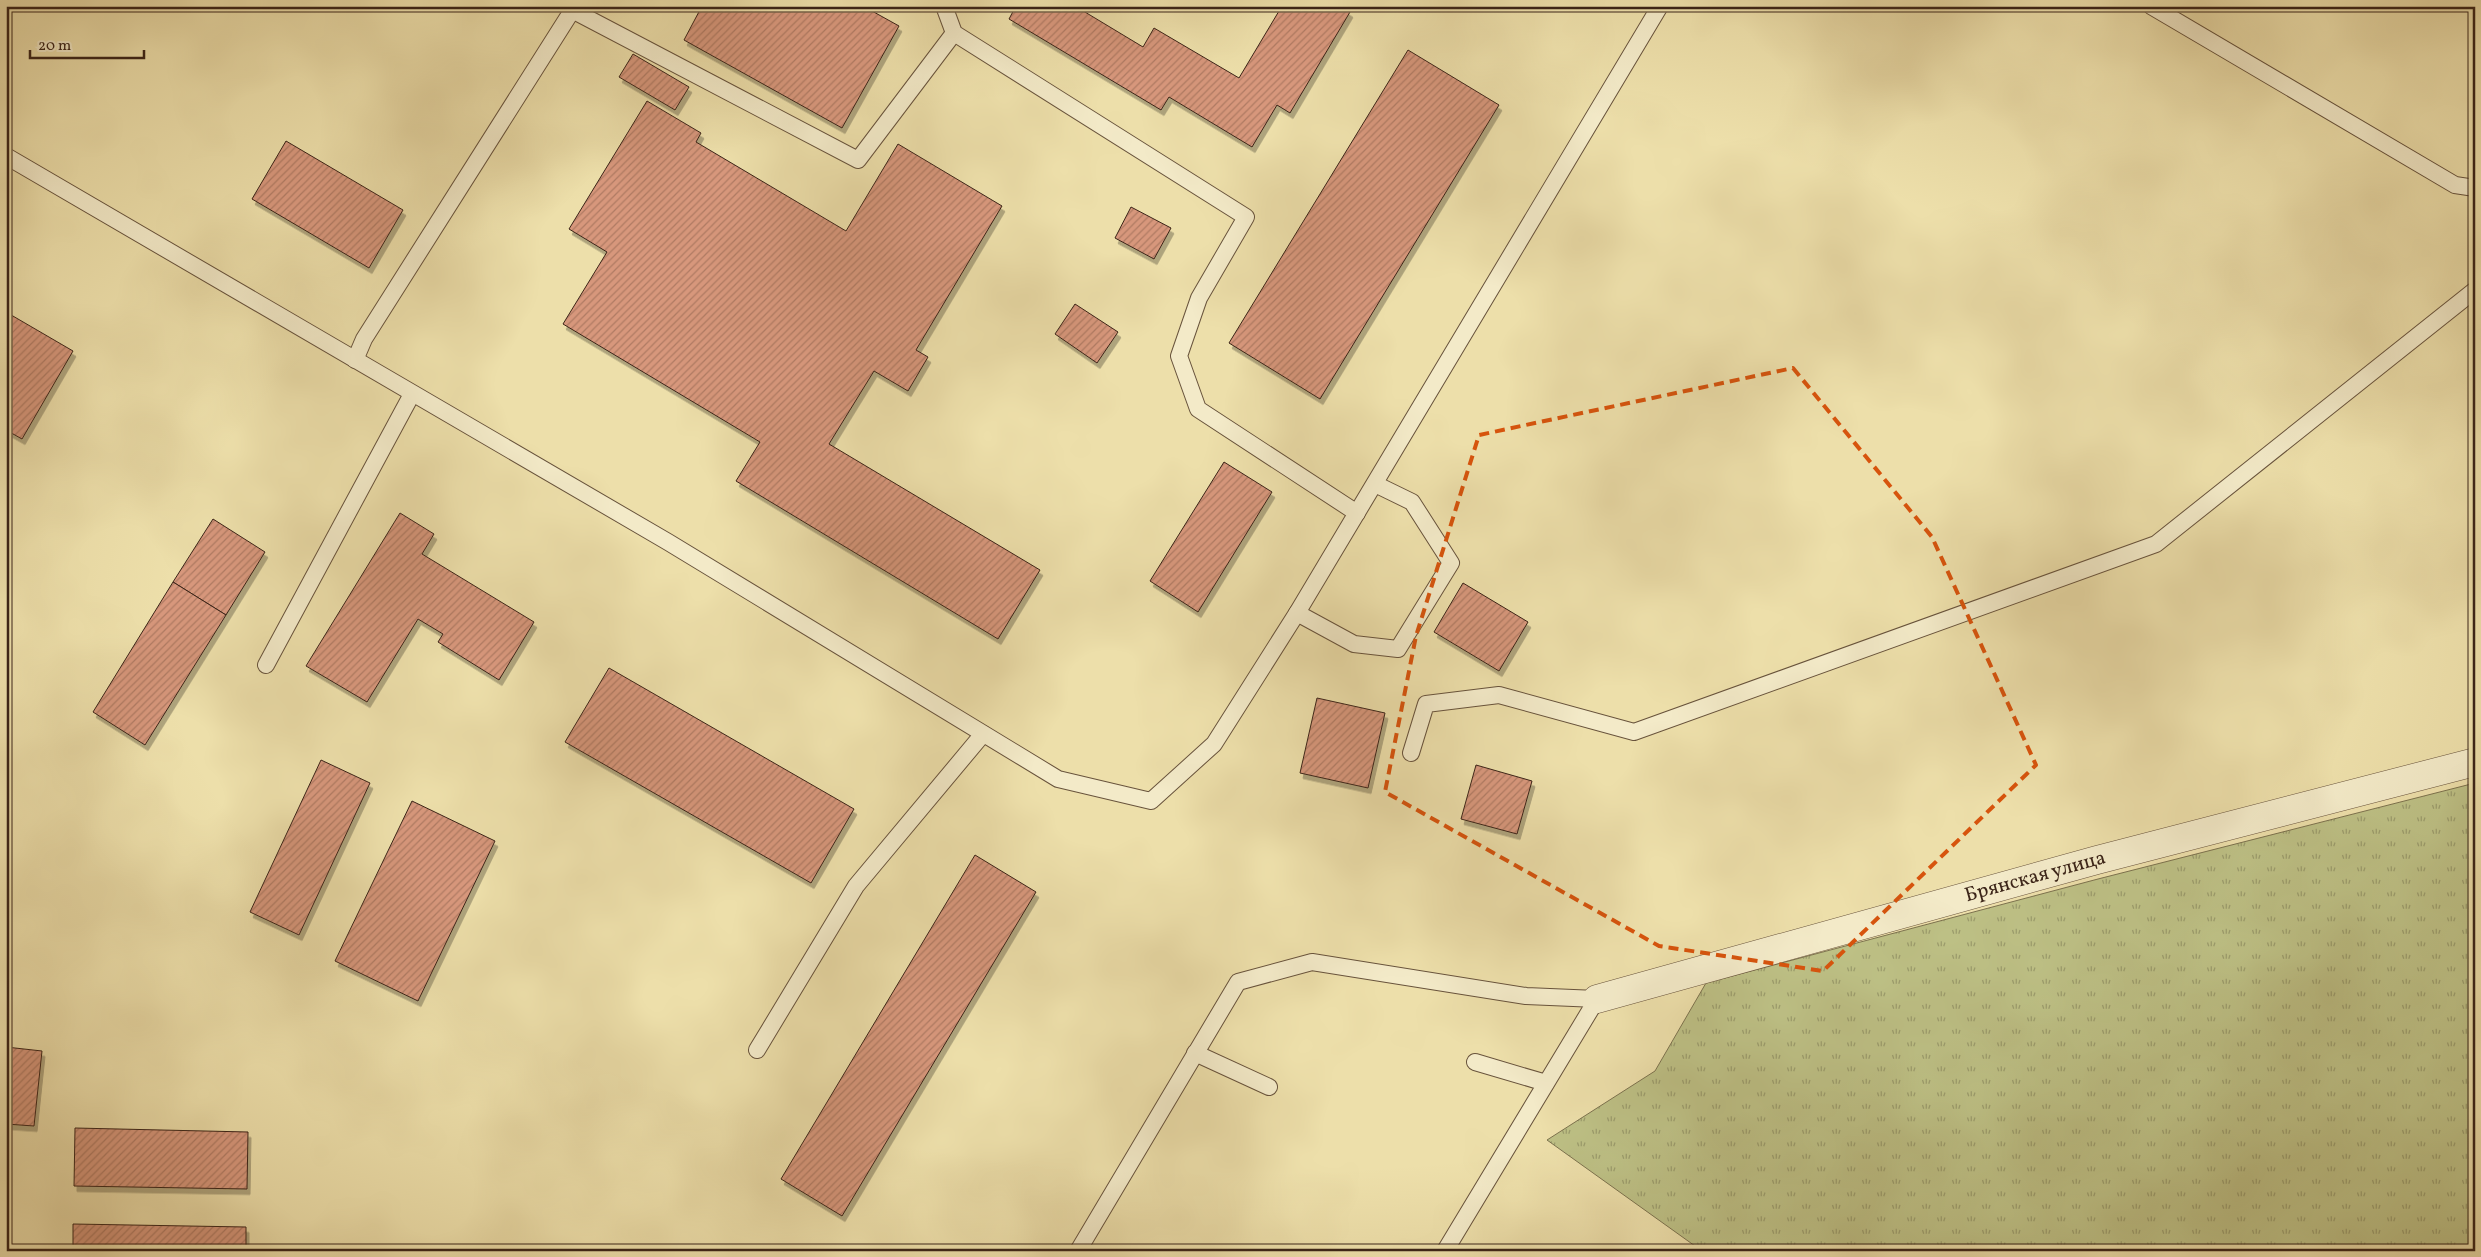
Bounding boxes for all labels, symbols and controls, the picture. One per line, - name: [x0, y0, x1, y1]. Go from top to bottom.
- scale bar: [30, 28, 144, 60]
- text: 20 m: [38, 36, 71, 57]
- street label: Брянская улица: [1962, 844, 2109, 910]

